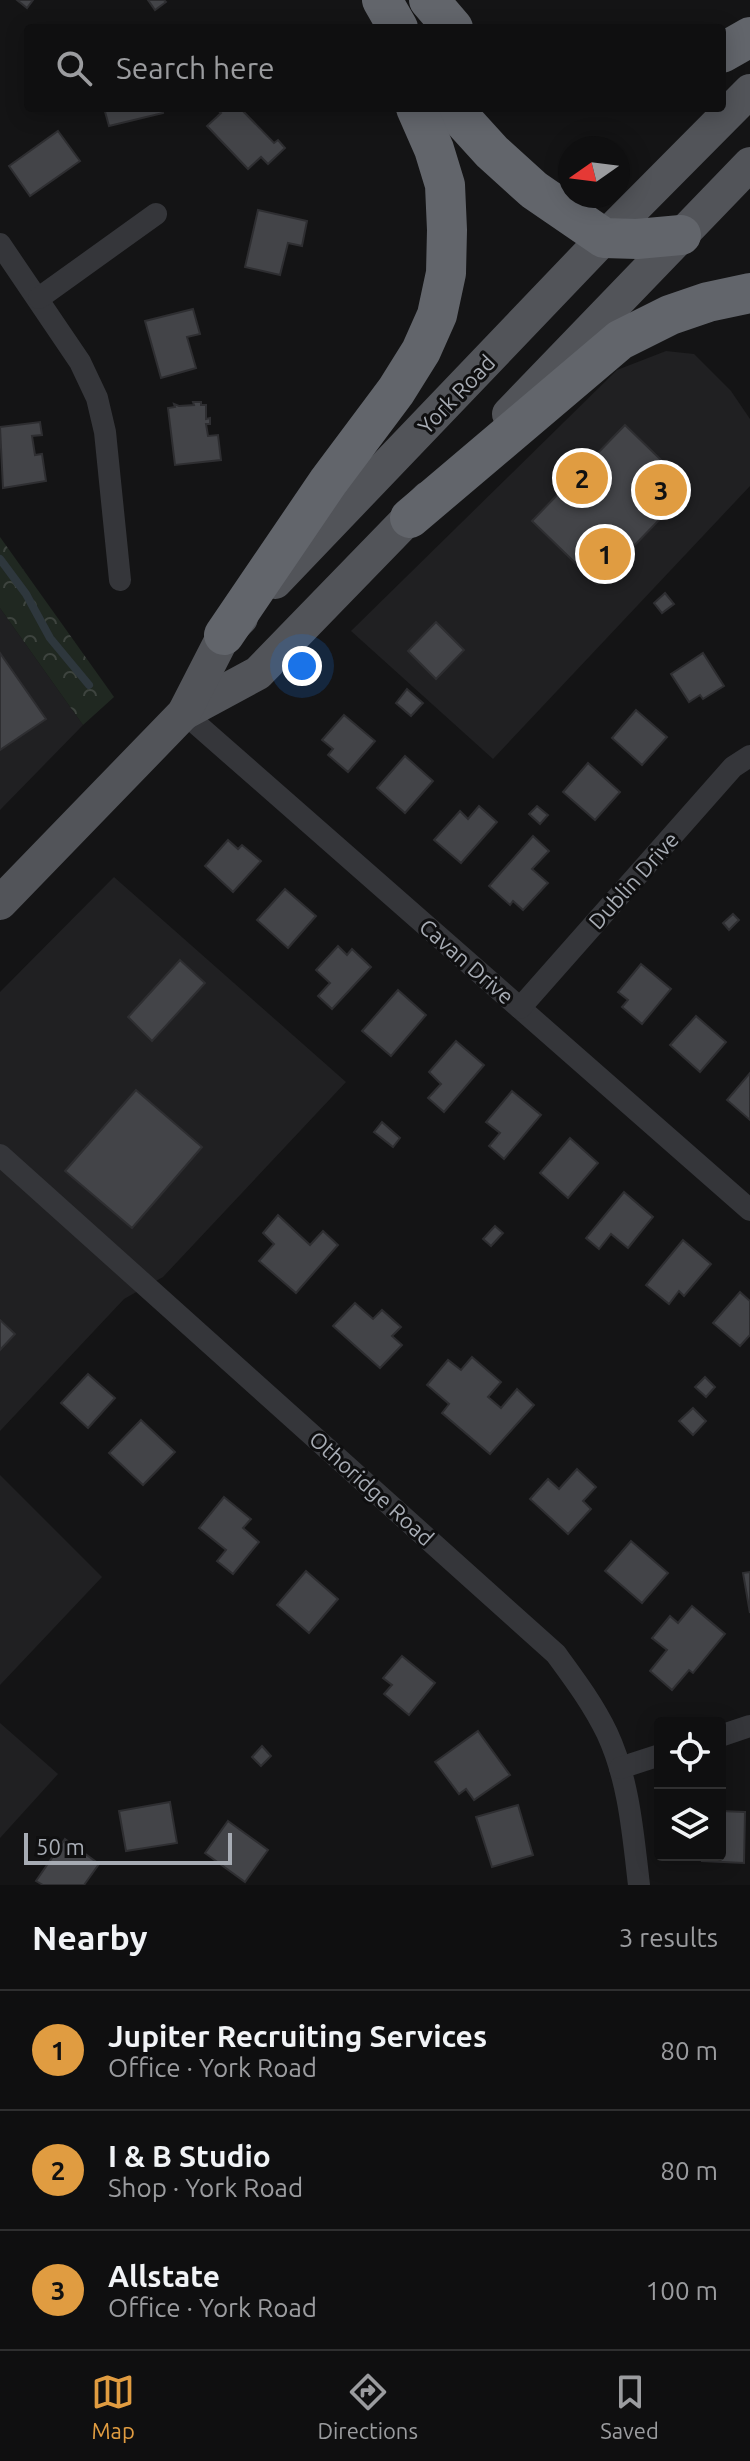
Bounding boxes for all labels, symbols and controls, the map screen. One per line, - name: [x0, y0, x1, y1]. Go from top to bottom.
- search box: [24, 24, 726, 112]
- icon: search: [52, 46, 96, 90]
- text: Search here: [116, 51, 275, 85]
- north arrow: [558, 136, 630, 208]
- street label: York Road: [412, 349, 500, 439]
- pin: 2: [556, 448, 608, 508]
- pin: 3: [635, 460, 687, 520]
- pin: 1: [579, 524, 631, 584]
- your location: [282, 646, 322, 686]
- street label: Dublin Drive: [583, 826, 683, 934]
- street label: Cavan Drive: [415, 913, 519, 1009]
- street label: Othoridge Road: [305, 1426, 439, 1550]
- map controls: [654, 1717, 726, 1861]
- button: locate: [654, 1717, 726, 1789]
- button: layers: [654, 1789, 726, 1861]
- scale bar: [24, 1829, 232, 1865]
- text: 50 m: [36, 1834, 85, 1859]
- text: Nearby: [32, 1918, 147, 1956]
- text: 3 results: [619, 1923, 718, 1952]
- text: Jupiter Recruiting Services: [108, 2019, 487, 2053]
- text: 1: [51, 2036, 65, 2065]
- text: 80 m: [660, 2036, 718, 2065]
- text: Office · York Road: [108, 2053, 317, 2082]
- text: I & B Studio: [108, 2139, 271, 2173]
- text: 2: [51, 2156, 65, 2185]
- text: 80 m: [660, 2156, 718, 2185]
- text: Shop · York Road: [108, 2173, 303, 2202]
- text: Allstate: [108, 2259, 220, 2293]
- text: 3: [51, 2276, 65, 2305]
- text: 100 m: [646, 2276, 718, 2305]
- text: Office · York Road: [108, 2293, 317, 2322]
- tab: Map: [91, 2370, 135, 2443]
- tab: Directions: [317, 2370, 418, 2443]
- tab: Saved: [600, 2370, 659, 2443]

